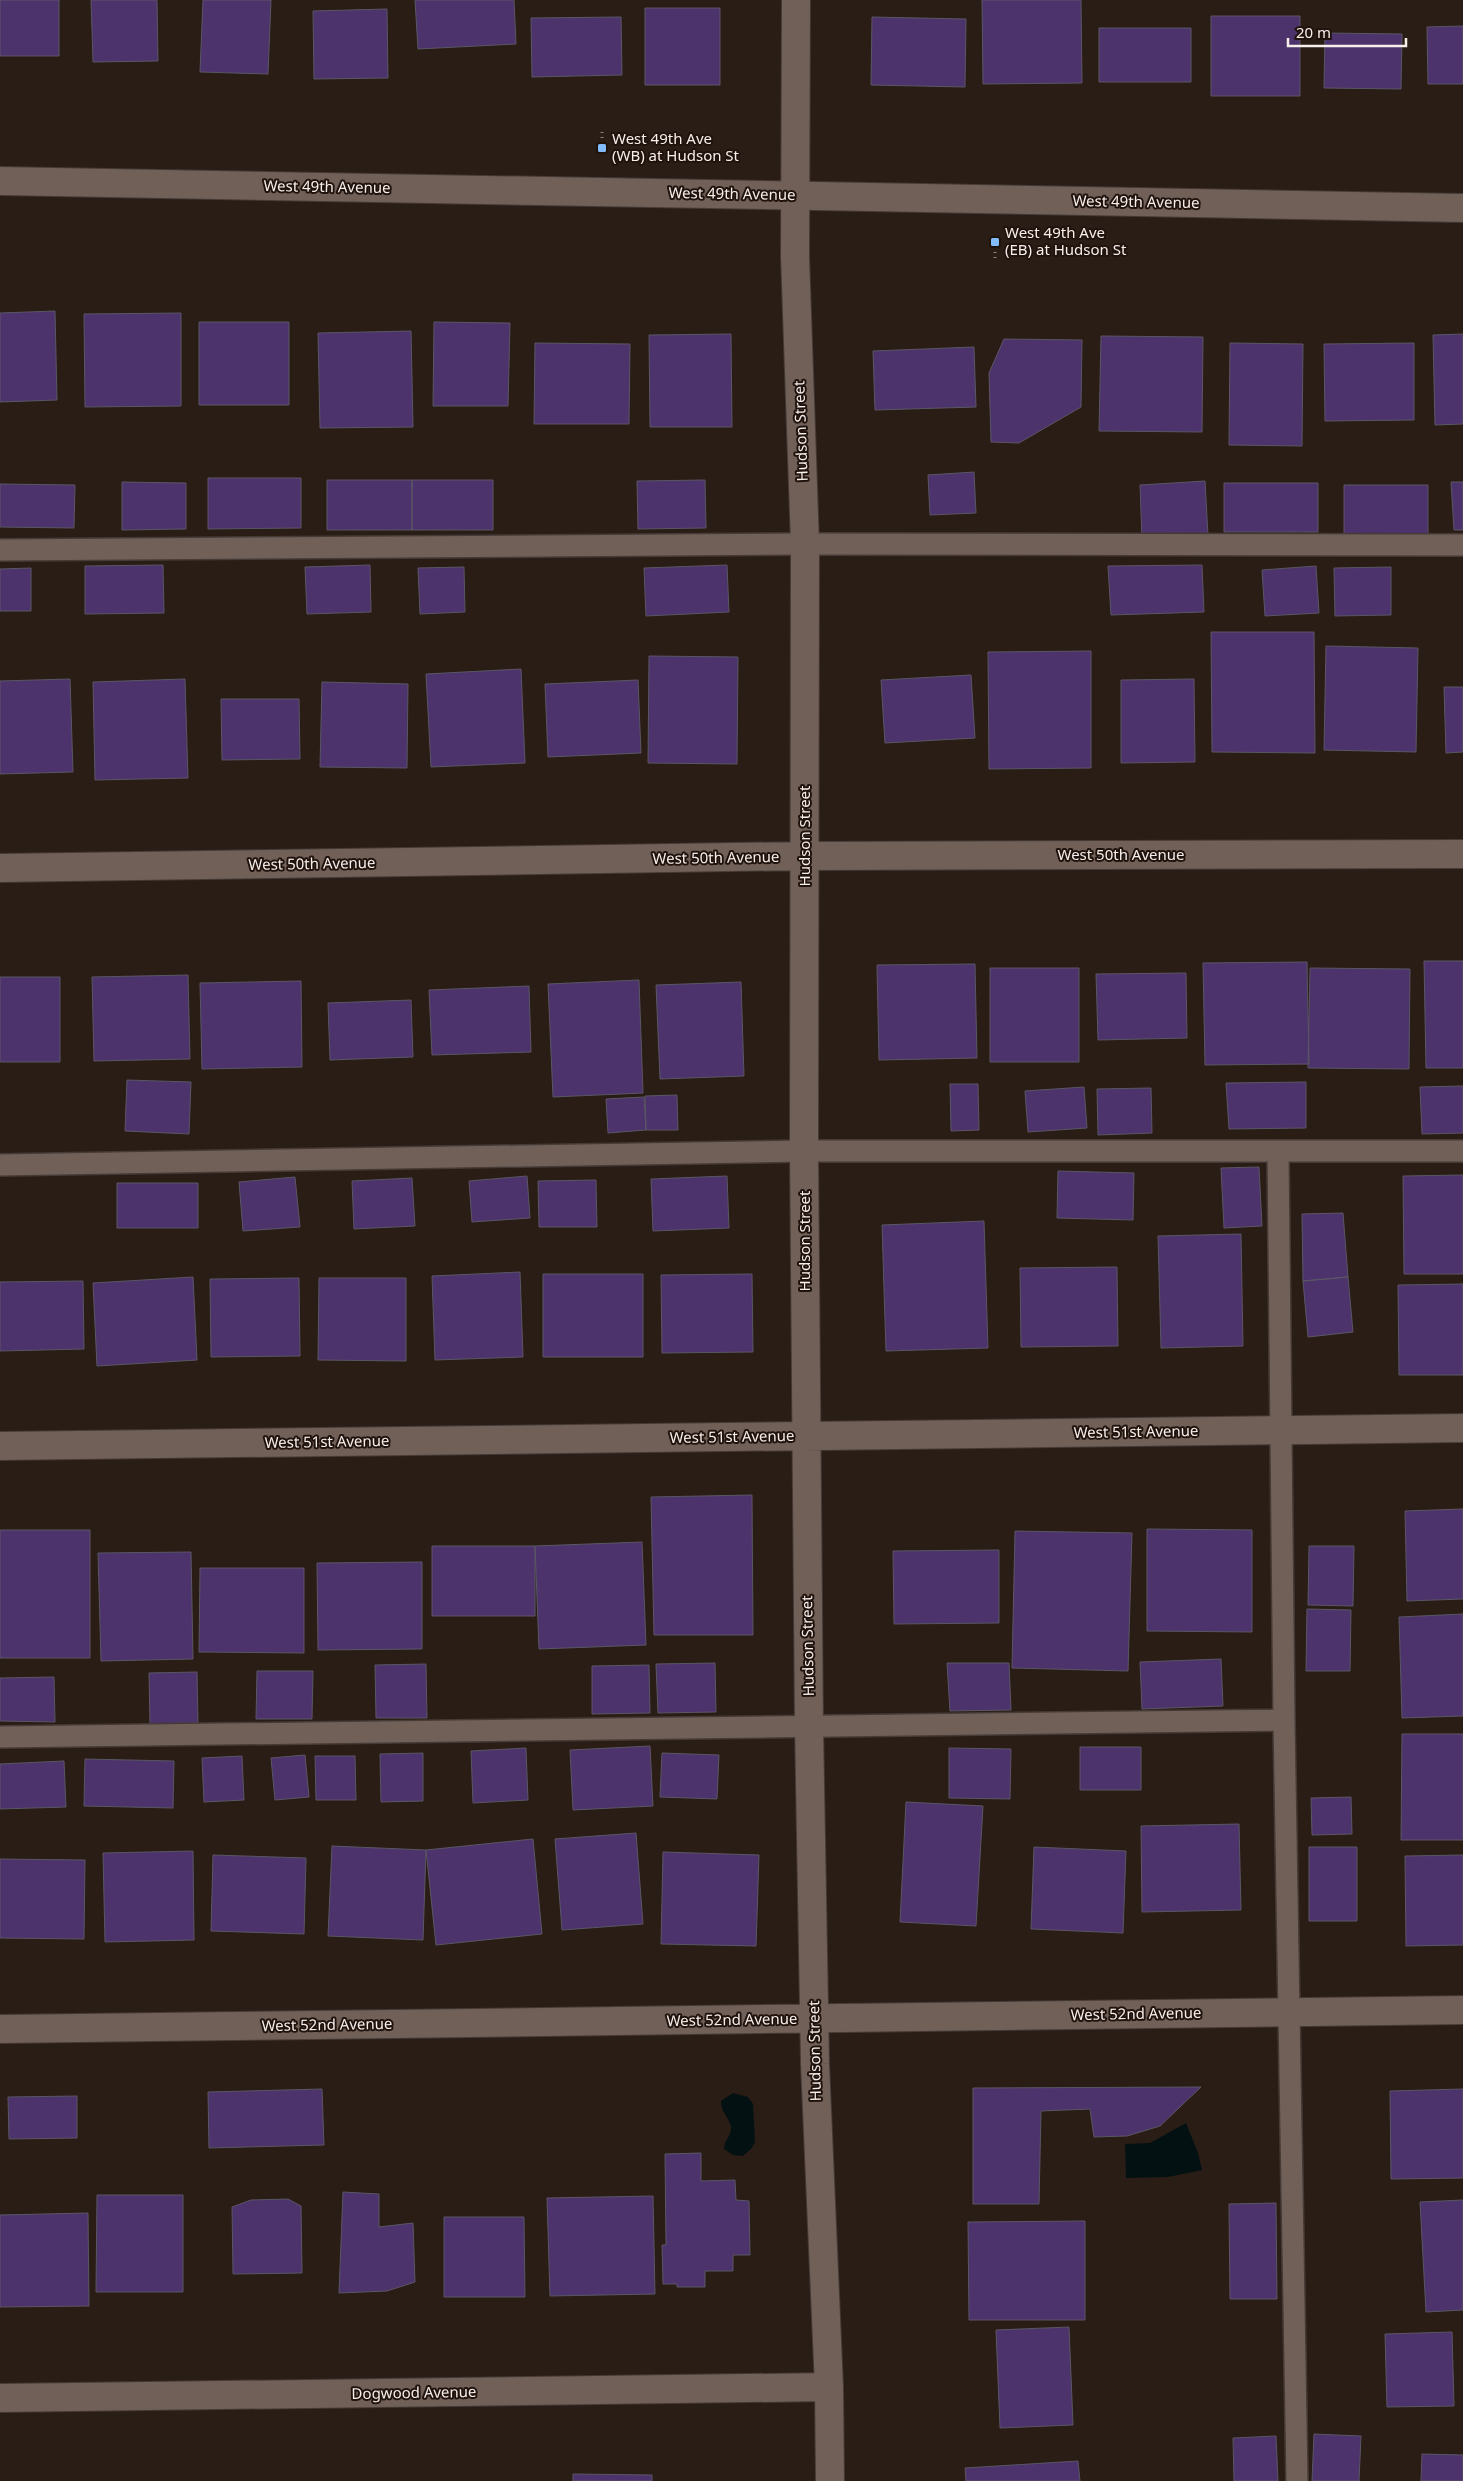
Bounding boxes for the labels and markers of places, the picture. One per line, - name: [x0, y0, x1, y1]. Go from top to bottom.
- place label: West 49th Ave (WB) at Hudson St: [612, 128, 740, 165]
- marker: West 49th Ave (WB) at Hudson St: [596, 142, 608, 154]
- place label: West 49th Ave (EB) at Hudson St: [1005, 222, 1127, 259]
- marker: West 49th Ave (EB) at Hudson St: [989, 236, 1001, 248]

